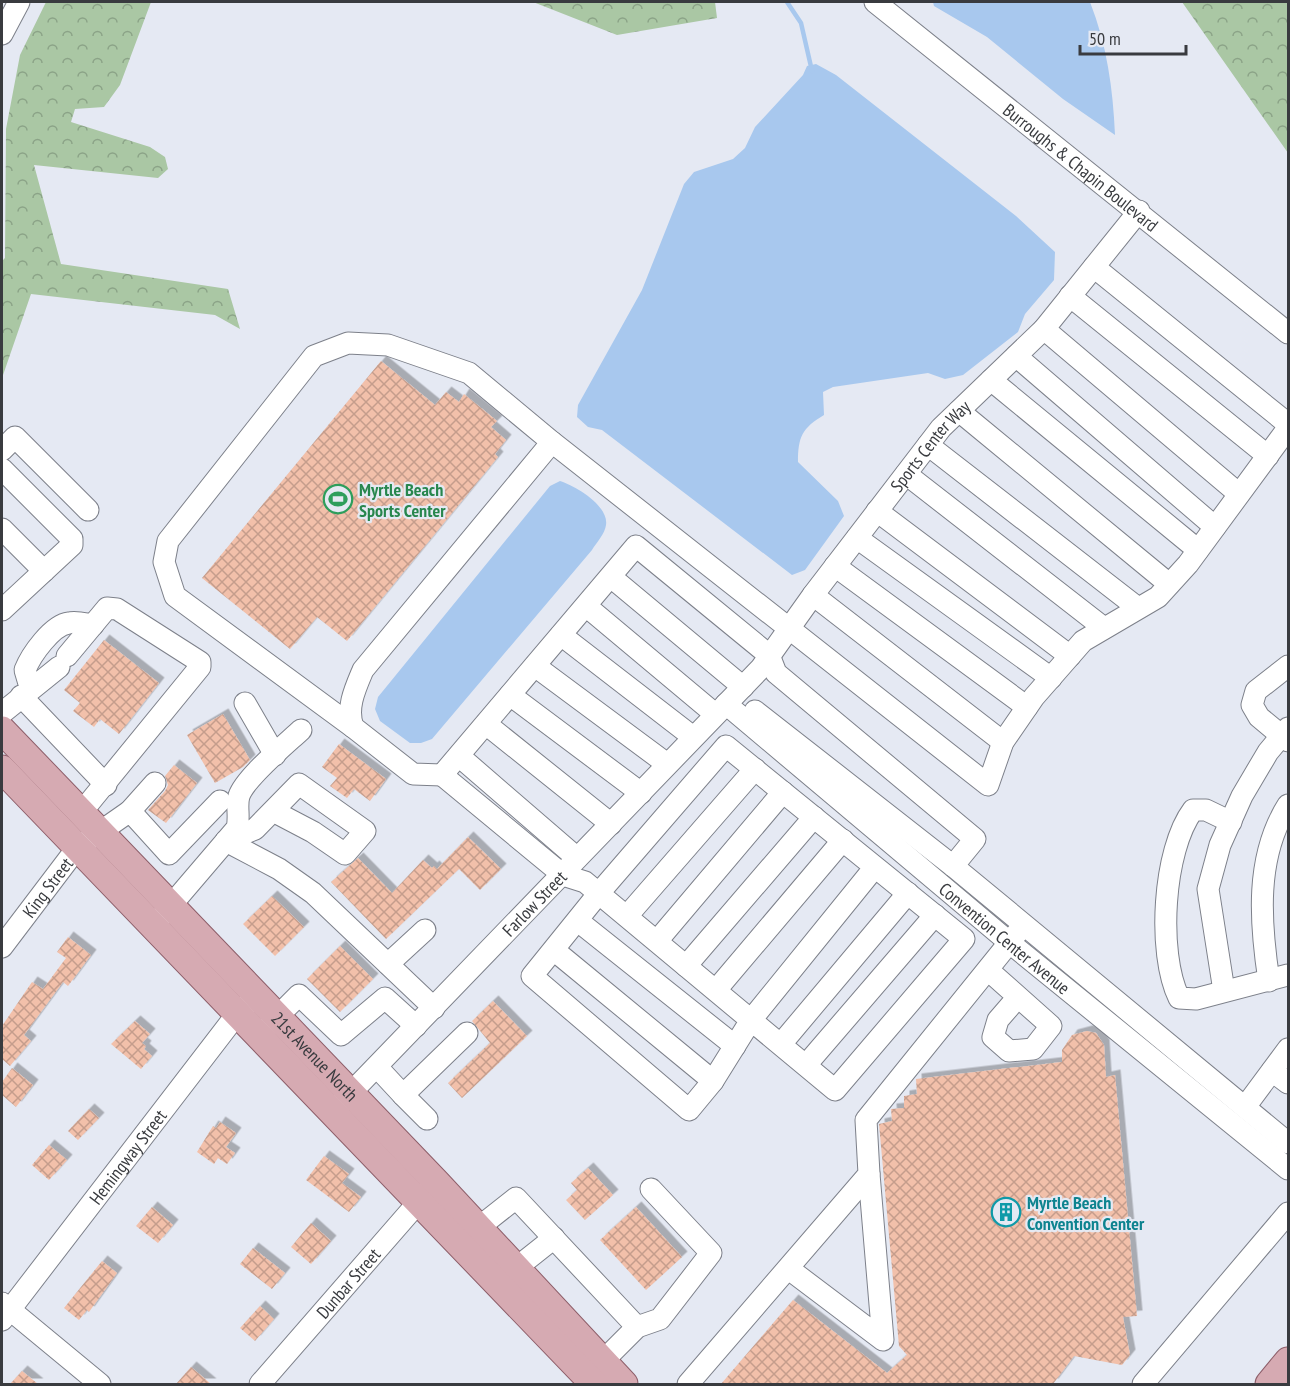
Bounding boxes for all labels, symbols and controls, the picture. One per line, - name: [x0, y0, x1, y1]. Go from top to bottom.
- scale bar: [1080, 18, 1186, 56]
- text: 50 m: [1089, 27, 1121, 50]
- street label: Burroughs & Chapin Boulevard: [999, 98, 1163, 236]
- street label: Sports Center Way: [885, 395, 975, 496]
- place label: Myrtle Beach Sports Center: [359, 478, 446, 522]
- sports icon: Myrtle Beach Sports Center: [322, 483, 354, 515]
- street label: King Street: [17, 853, 77, 922]
- street label: Farlow Street: [497, 865, 571, 941]
- street label: Convention Center Avenue: [935, 877, 1075, 999]
- street label: 21st Avenue North: [267, 1006, 363, 1106]
- street label: Hemingway Street: [84, 1105, 171, 1209]
- place label: Myrtle Beach Convention Center: [1027, 1191, 1145, 1235]
- building icon: Myrtle Beach Convention Center: [990, 1196, 1022, 1228]
- street label: Dunbar Street: [311, 1243, 385, 1323]

